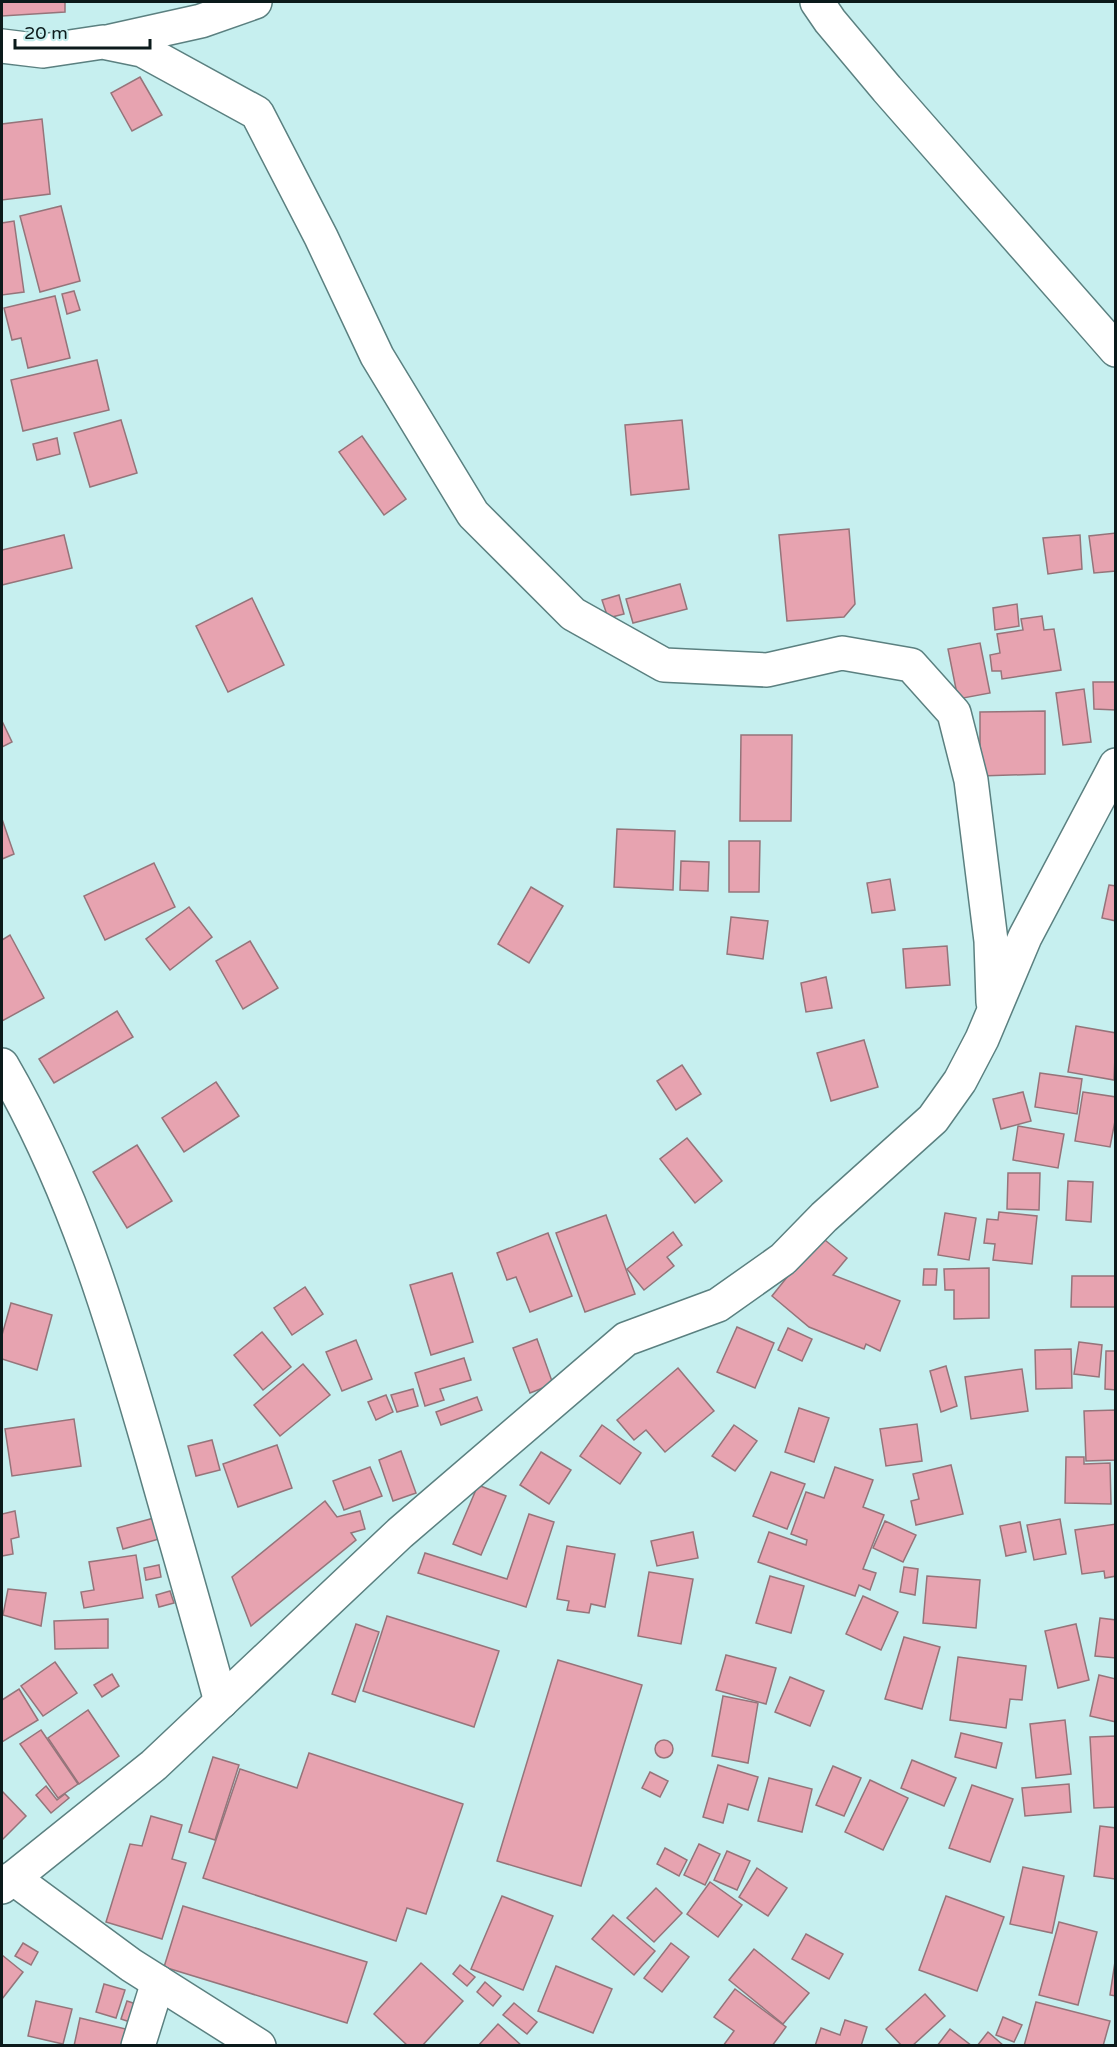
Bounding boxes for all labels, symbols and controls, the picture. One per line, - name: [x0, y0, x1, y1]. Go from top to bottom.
- scale bar: [15, 12, 150, 50]
- text: 20 m: [24, 22, 68, 44]

